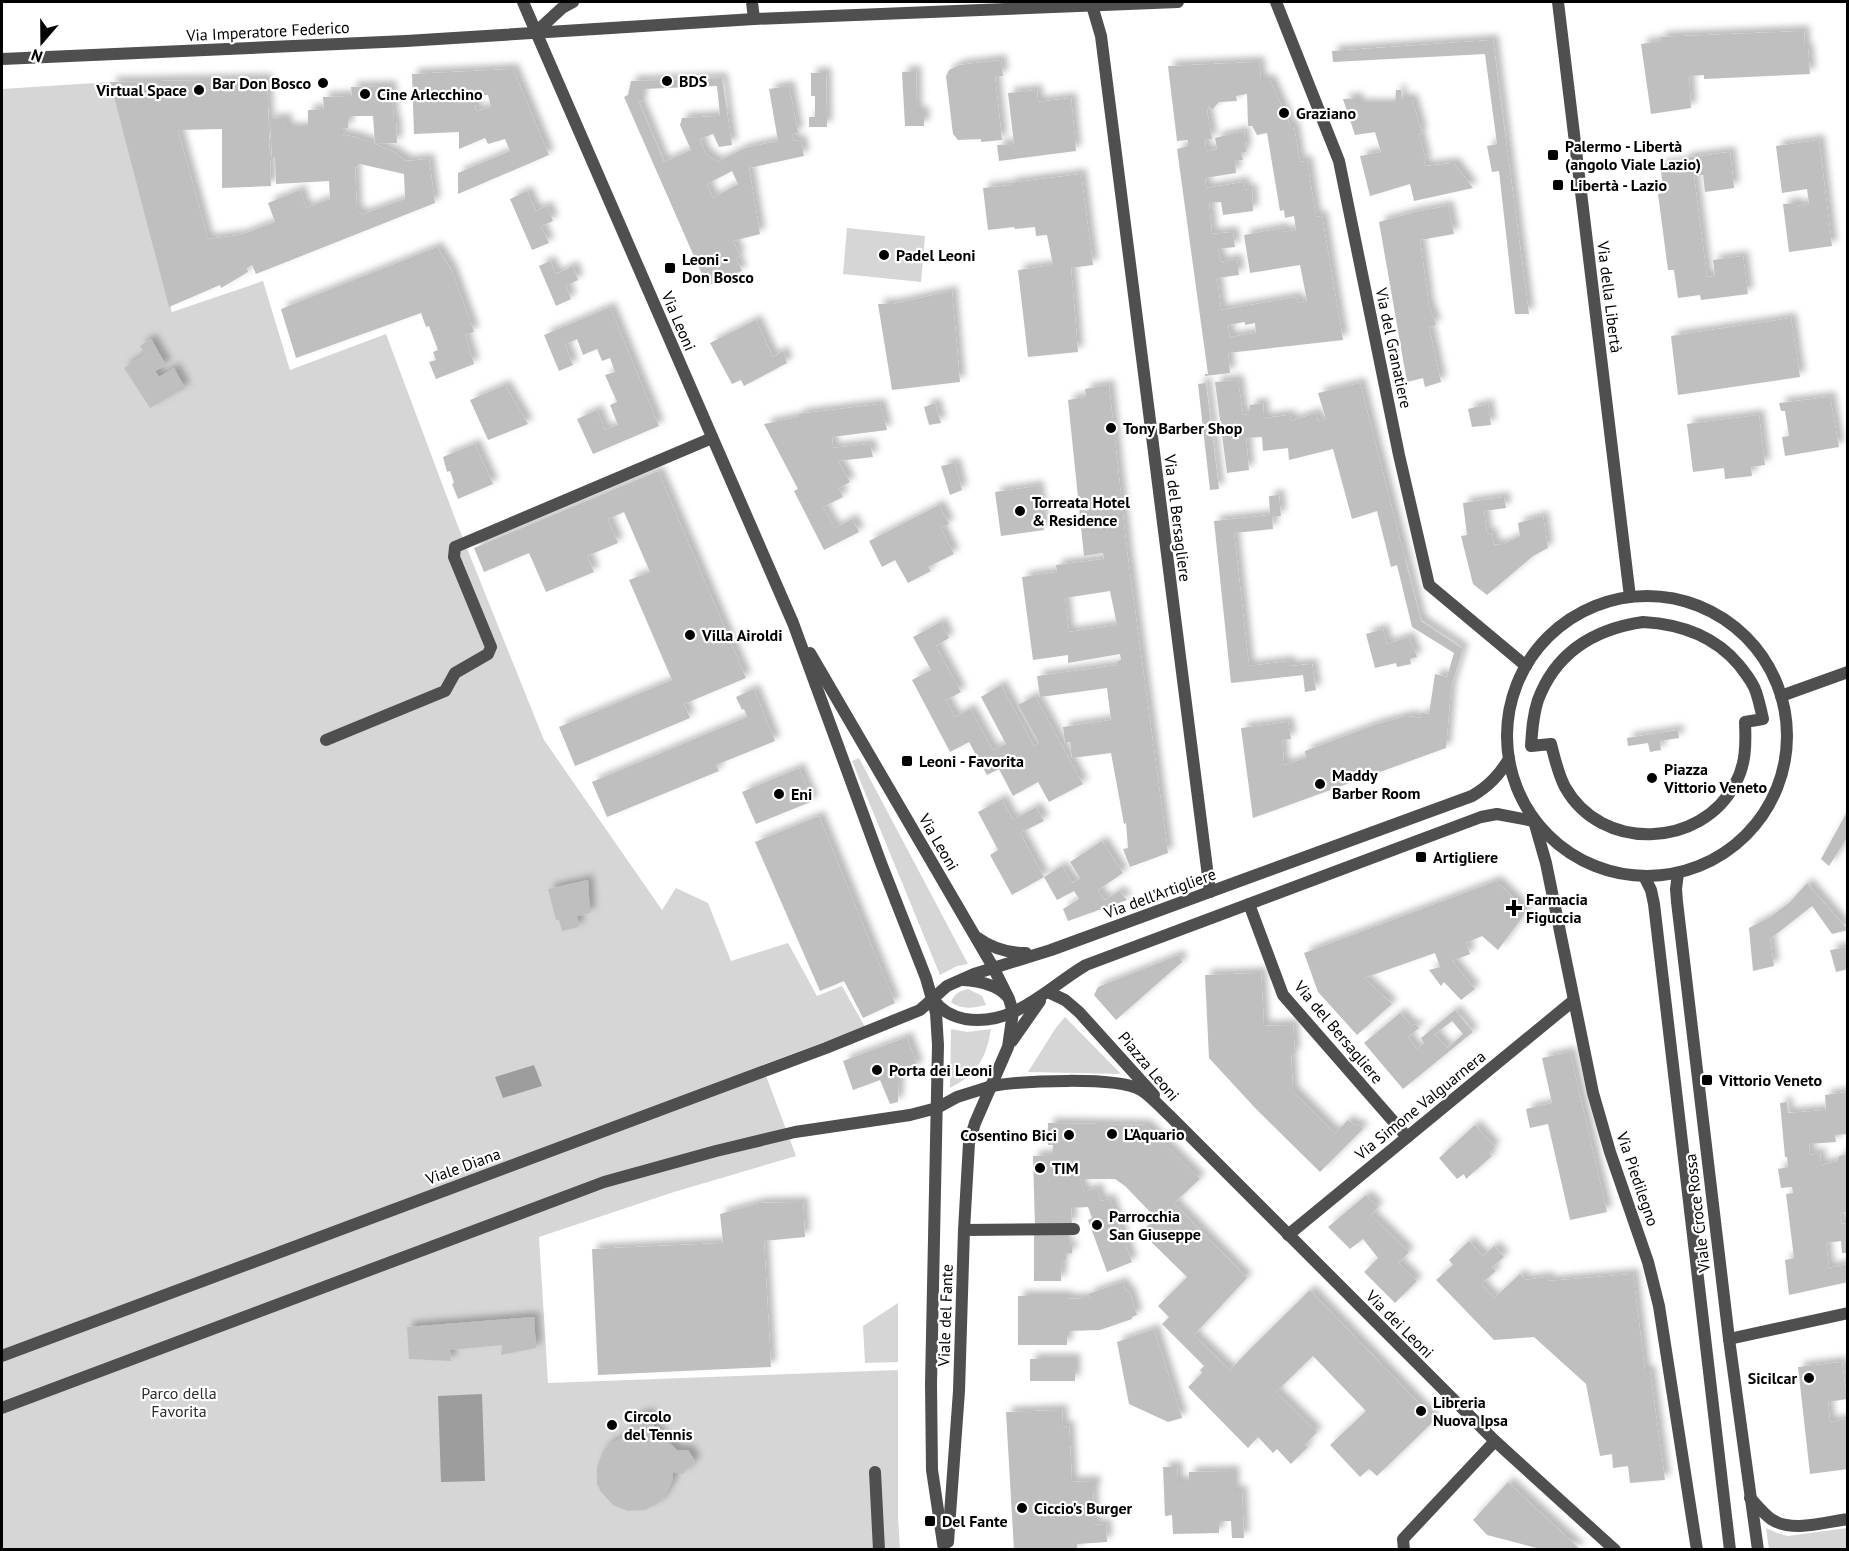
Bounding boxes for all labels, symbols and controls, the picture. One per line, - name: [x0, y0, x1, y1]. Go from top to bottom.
- north arrow: [12, 12, 72, 72]
- street label: Via Imperatore Federico: [185, 17, 350, 45]
- text: N: [29, 45, 45, 67]
- place label: BDS: [679, 71, 707, 91]
- place label: Bar Don Bosco: [212, 73, 311, 93]
- marker: BDS: [660, 74, 674, 88]
- marker: Bar Don Bosco: [316, 76, 330, 90]
- place label: Virtual Space: [95, 80, 187, 100]
- marker: Virtual Space: [192, 83, 206, 97]
- place label: Cine Arlecchino: [377, 84, 483, 104]
- marker: Cine Arlecchino: [358, 87, 372, 101]
- place label: Graziano: [1296, 103, 1357, 123]
- marker: Graziano: [1277, 106, 1291, 120]
- place label: Palermo - Libertà (angolo Viale Lazio): [1565, 136, 1701, 174]
- marker: Palermo - Libertà (angolo Viale Lazio): [1546, 148, 1560, 162]
- place label: Libertà - Lazio: [1570, 175, 1668, 195]
- marker: Libertà - Lazio: [1551, 178, 1565, 192]
- street label: Via della Libertà: [1593, 239, 1627, 354]
- place label: Padel Leoni: [896, 245, 975, 265]
- marker: Padel Leoni: [877, 248, 891, 262]
- place label: Leoni - Don Bosco: [682, 249, 754, 287]
- marker: Leoni - Don Bosco: [663, 261, 677, 275]
- street label: Via del Granatiere: [1371, 285, 1417, 410]
- street label: Via Leoni: [657, 287, 700, 354]
- place label: Tony Barber Shop: [1123, 418, 1243, 438]
- marker: Tony Barber Shop: [1104, 421, 1118, 435]
- street label: Via del Bersagliere: [1160, 452, 1196, 583]
- place label: Torreata Hotel & Residence: [1032, 492, 1130, 530]
- marker: Torreata Hotel & Residence: [1013, 504, 1027, 518]
- place label: Villa Airoldi: [701, 625, 783, 645]
- marker: Villa Airoldi: [683, 628, 697, 642]
- place label: Leoni - Favorita: [919, 751, 1024, 771]
- marker: Leoni - Favorita: [900, 754, 914, 768]
- place label: Piazza Vittorio Veneto: [1663, 759, 1768, 797]
- place label: Maddy Barber Room: [1332, 765, 1420, 803]
- marker: Piazza Vittorio Veneto: [1645, 771, 1659, 785]
- marker: Maddy Barber Room: [1313, 777, 1327, 791]
- place label: Eni: [791, 784, 812, 804]
- marker: Eni: [772, 787, 786, 801]
- street label: Via Leoni: [914, 809, 963, 874]
- place label: Artigliere: [1433, 847, 1498, 867]
- marker: Artigliere: [1414, 850, 1428, 864]
- street label: Via dell'Artigliere: [1100, 864, 1219, 923]
- place label: Farmacia Figuccia: [1526, 889, 1588, 927]
- marker: Farmacia Figuccia: [1507, 901, 1521, 915]
- street label: Via del Bersagliere: [1290, 976, 1388, 1087]
- street label: Piazza Leoni: [1114, 1027, 1184, 1105]
- street label: Via Simone Valguarnera: [1350, 1046, 1489, 1164]
- place label: Porta dei Leoni: [889, 1060, 992, 1080]
- marker: Porta dei Leoni: [870, 1063, 884, 1077]
- place label: Vittorio Veneto: [1718, 1070, 1823, 1090]
- marker: Vittorio Veneto: [1700, 1073, 1714, 1087]
- place label: L’Aquario: [1124, 1124, 1185, 1144]
- place label: Cosentino Bici: [960, 1125, 1057, 1145]
- marker: L’Aquario: [1105, 1127, 1119, 1141]
- marker: Cosentino Bici: [1062, 1128, 1076, 1142]
- street label: Via Piedilegno: [1612, 1128, 1663, 1229]
- street label: Viale Diana: [422, 1143, 503, 1189]
- street label: Viale Croce Rossa: [1680, 1153, 1714, 1274]
- place label: TIM: [1052, 1158, 1078, 1178]
- marker: TIM: [1033, 1161, 1047, 1175]
- place label: Parrocchia San Giuseppe: [1109, 1206, 1201, 1244]
- marker: Parrocchia San Giuseppe: [1090, 1218, 1104, 1232]
- street label: Viale del Fante: [933, 1263, 957, 1368]
- street label: Via dei Leoni: [1361, 1285, 1438, 1362]
- place label: Sicilcar: [1748, 1368, 1797, 1388]
- marker: Sicilcar: [1802, 1371, 1816, 1385]
- park label: Parco della Favorita: [141, 1383, 217, 1421]
- place label: Libreria Nuova Ipsa: [1433, 1392, 1508, 1430]
- marker: Libreria Nuova Ipsa: [1414, 1404, 1428, 1418]
- place label: Circolo del Tennis: [624, 1406, 693, 1444]
- marker: Circolo del Tennis: [605, 1418, 619, 1432]
- place label: Ciccio's Burger: [1034, 1498, 1133, 1518]
- marker: Ciccio's Burger: [1015, 1501, 1029, 1515]
- place label: Del Fante: [942, 1511, 1008, 1531]
- marker: Del Fante: [923, 1514, 937, 1528]

